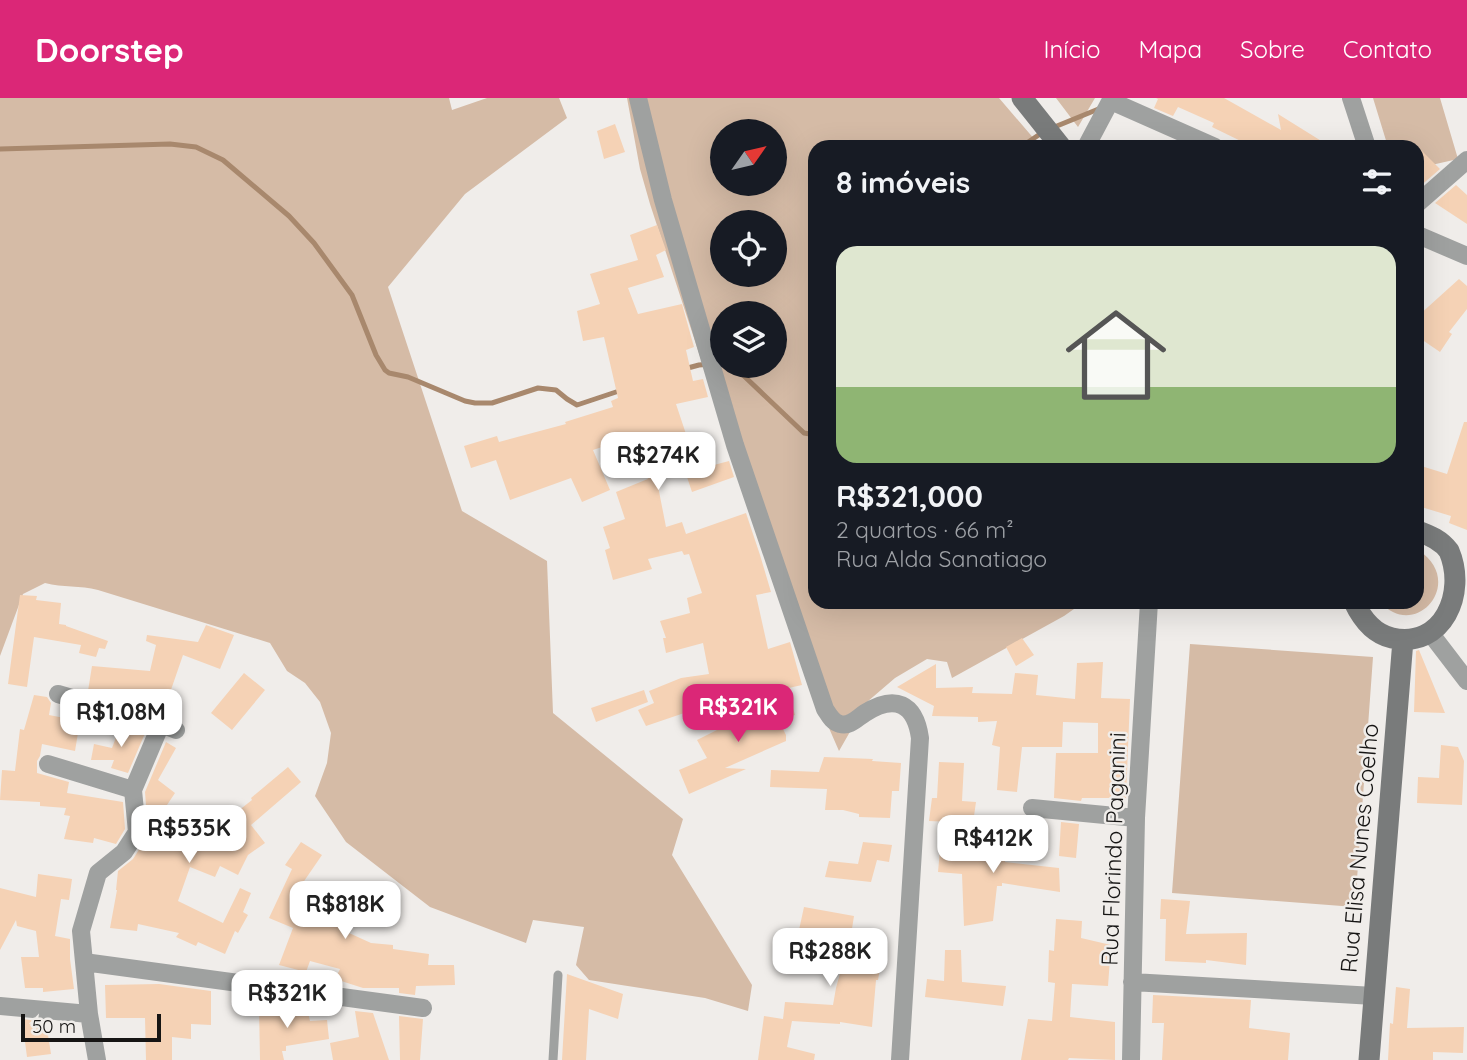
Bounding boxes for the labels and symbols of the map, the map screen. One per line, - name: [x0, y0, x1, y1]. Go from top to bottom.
- north arrow: [710, 119, 788, 196]
- pin: R$274K: [601, 432, 715, 492]
- pin: R$321K: [681, 684, 795, 744]
- pin: R$1.08M: [56, 690, 186, 749]
- street label: Rua Elisa Nunes Coelho: [1334, 722, 1384, 974]
- street label: Rua Florindo Paganini: [1094, 732, 1132, 966]
- pin: R$535K: [132, 806, 246, 865]
- pin: R$412K: [936, 816, 1050, 875]
- pin: R$818K: [288, 882, 402, 941]
- pin: R$288K: [773, 928, 887, 988]
- pin: R$321K: [230, 970, 344, 1030]
- scale bar: [21, 1011, 161, 1043]

